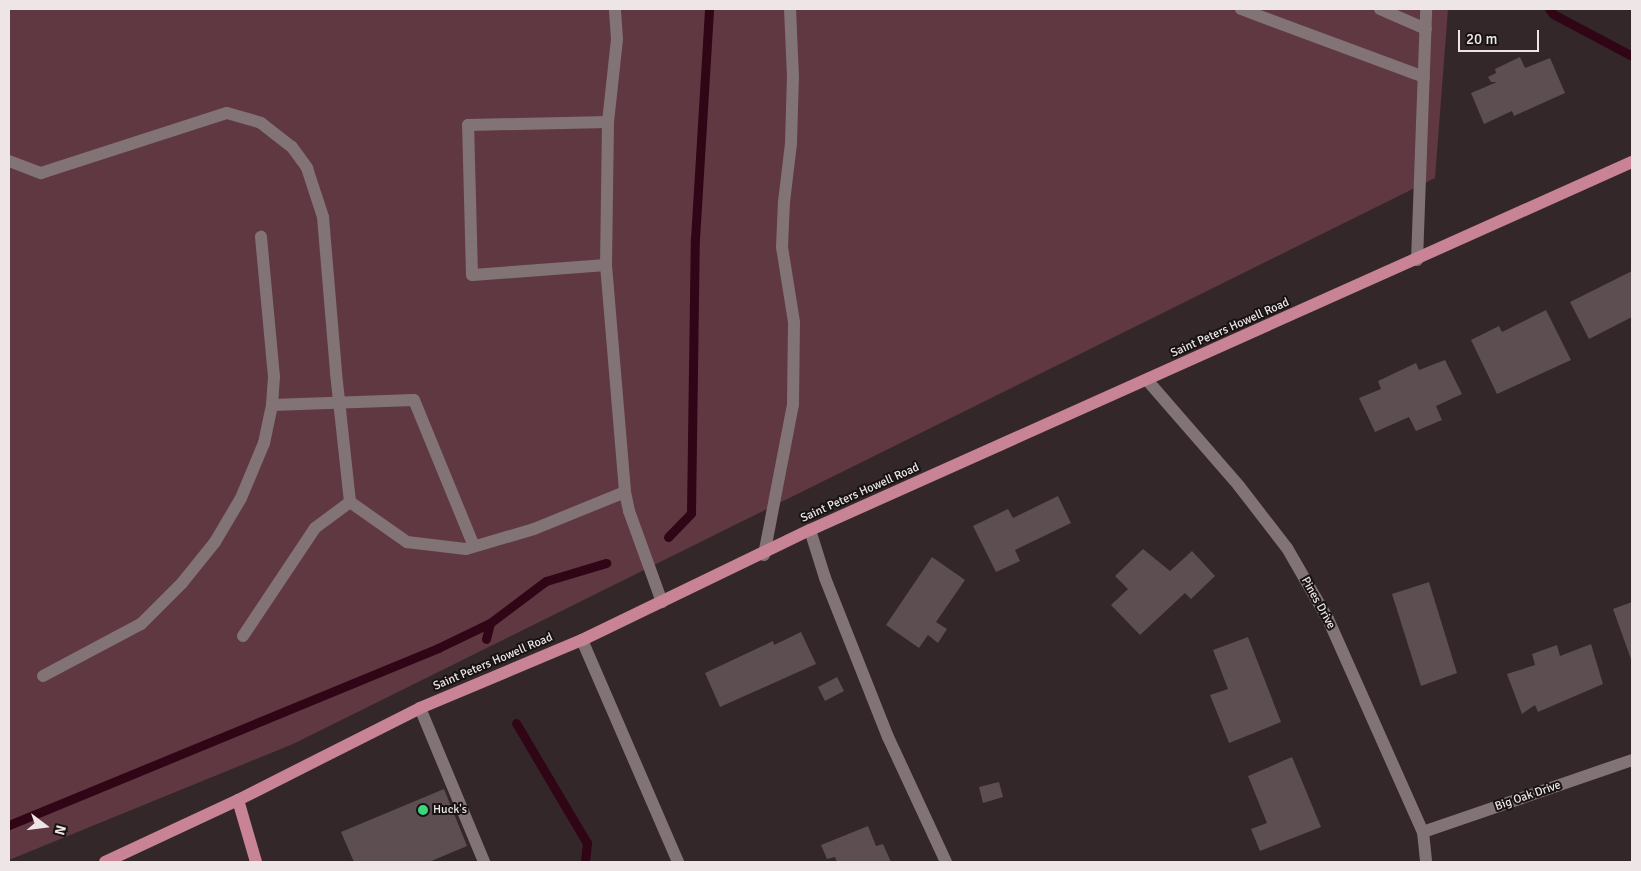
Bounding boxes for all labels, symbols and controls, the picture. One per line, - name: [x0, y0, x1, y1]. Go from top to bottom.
- scale bar: [1461, 20, 1542, 52]
- text: 20 m: [1466, 30, 1497, 48]
- street label: Saint Peters Howell Road: [1168, 295, 1292, 361]
- street label: Saint Peters Howell Road: [798, 460, 922, 526]
- street label: Pines Drive: [1298, 574, 1338, 632]
- street label: Saint Peters Howell Road: [431, 630, 555, 694]
- street label: Big Oak Drive: [1493, 778, 1563, 814]
- north arrow: [20, 801, 70, 851]
- place label: Huck's: [433, 803, 467, 817]
- marker: Huck's: [417, 804, 429, 816]
- text: N: [50, 823, 69, 837]

